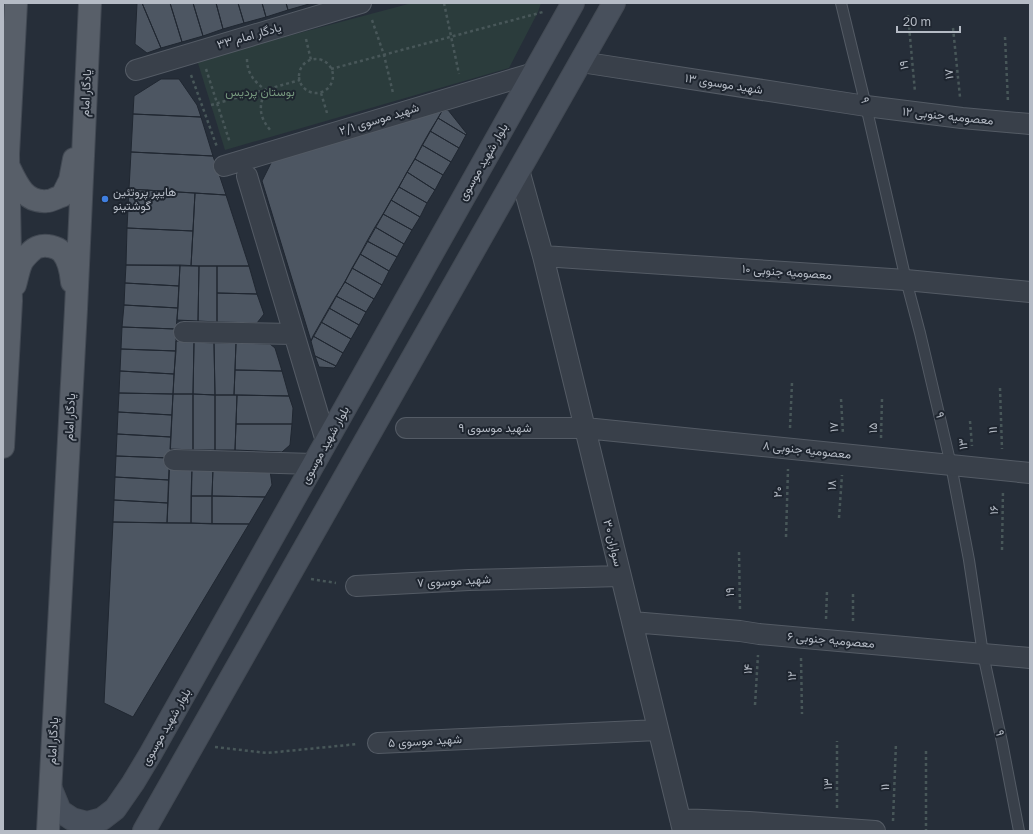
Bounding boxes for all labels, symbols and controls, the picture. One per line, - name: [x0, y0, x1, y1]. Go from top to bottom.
- scale bar: [897, 8, 960, 34]
- text: 20 m: [903, 14, 931, 29]
- street label: یادگار امام ۳۳: [215, 19, 283, 53]
- street label: ۱۹: [896, 60, 911, 70]
- street label: ۱۷: [941, 68, 956, 80]
- street label: یادگار امام: [77, 69, 95, 117]
- street label: شهید موسوی ۱۳: [684, 70, 764, 98]
- park label: بوستان پردیس: [225, 84, 295, 100]
- street label: ۹: [858, 95, 873, 105]
- street label: شهید موسوی ۲/۱: [337, 99, 421, 139]
- street label: معصومیه جنوبی ۱۲: [902, 103, 994, 129]
- street label: بلوار شهید موسوی: [454, 120, 512, 204]
- place label: هایپر پروتئین گوشتینو: [113, 184, 176, 214]
- marker: هایپر پروتئین گوشتینو: [100, 194, 110, 204]
- street label: معصومیه جنوبی ۱۰: [741, 261, 833, 283]
- street label: یادگار امام: [61, 393, 79, 441]
- street label: بلوار شهید موسوی: [297, 403, 353, 487]
- street label: ۹: [933, 410, 948, 419]
- street label: شهید موسوی ۹: [459, 420, 531, 436]
- street label: ۱۷: [826, 421, 841, 433]
- street label: ۱۵: [865, 423, 880, 433]
- street label: ۱۱: [985, 426, 1000, 434]
- street label: معصومیه جنوبی ۸: [762, 437, 852, 463]
- street label: ۱۳: [955, 438, 970, 450]
- street label: ۱۸: [824, 479, 839, 491]
- street label: ۲۰: [770, 486, 785, 498]
- street label: ۱۶: [986, 505, 1001, 515]
- street label: سواران ۳۰: [599, 518, 627, 568]
- street label: شهید موسوی ۷: [416, 571, 492, 591]
- street label: ۱۹: [722, 587, 737, 597]
- street label: معصومیه جنوبی ۶: [787, 628, 875, 652]
- street label: ۱۴: [740, 663, 755, 675]
- street label: ۱۲: [784, 671, 799, 681]
- street label: بلوار شهید موسوی: [137, 685, 195, 769]
- street label: یادگار امام: [44, 717, 62, 765]
- street label: ۹: [993, 729, 1008, 737]
- street label: شهید موسوی ۵: [387, 731, 463, 751]
- street label: ۱۳: [820, 778, 835, 790]
- street label: ۱۱: [877, 783, 892, 791]

